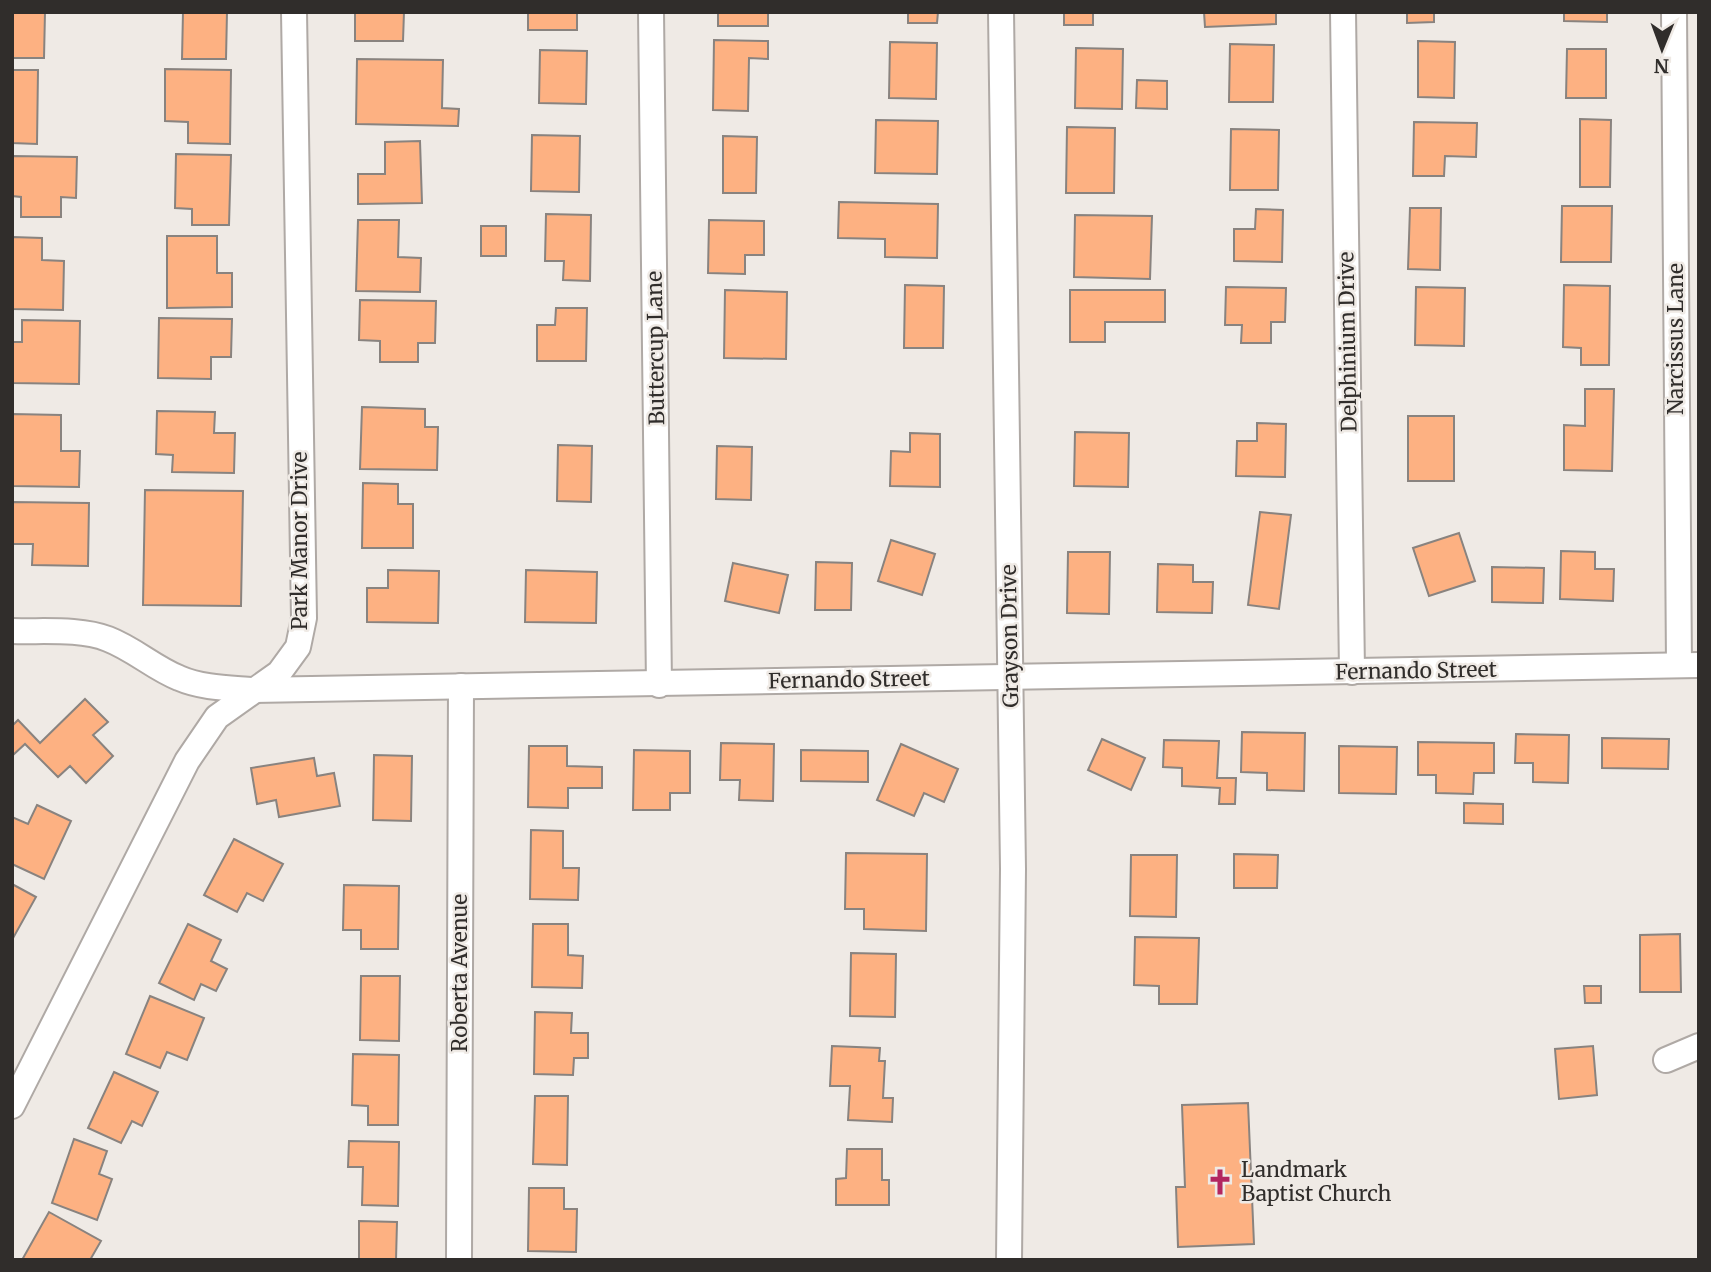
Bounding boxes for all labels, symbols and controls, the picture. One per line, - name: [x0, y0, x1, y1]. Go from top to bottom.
- north arrow: [1627, 14, 1697, 84]
- text: N: [1654, 54, 1669, 78]
- street label: Delphinium Drive: [1332, 251, 1363, 432]
- street label: Narcissus Lane: [1662, 263, 1689, 415]
- street label: Buttercup Lane: [641, 271, 670, 425]
- street label: Park Manor Drive: [286, 452, 313, 630]
- street label: Grayson Drive: [995, 564, 1024, 708]
- street label: Fernando Street: [1335, 656, 1497, 685]
- street label: Fernando Street: [768, 665, 930, 694]
- street label: Roberta Avenue: [446, 894, 473, 1052]
- place label: Landmark Baptist Church: [1241, 1156, 1391, 1207]
- church icon: Landmark Baptist Church: [1205, 1167, 1235, 1197]

